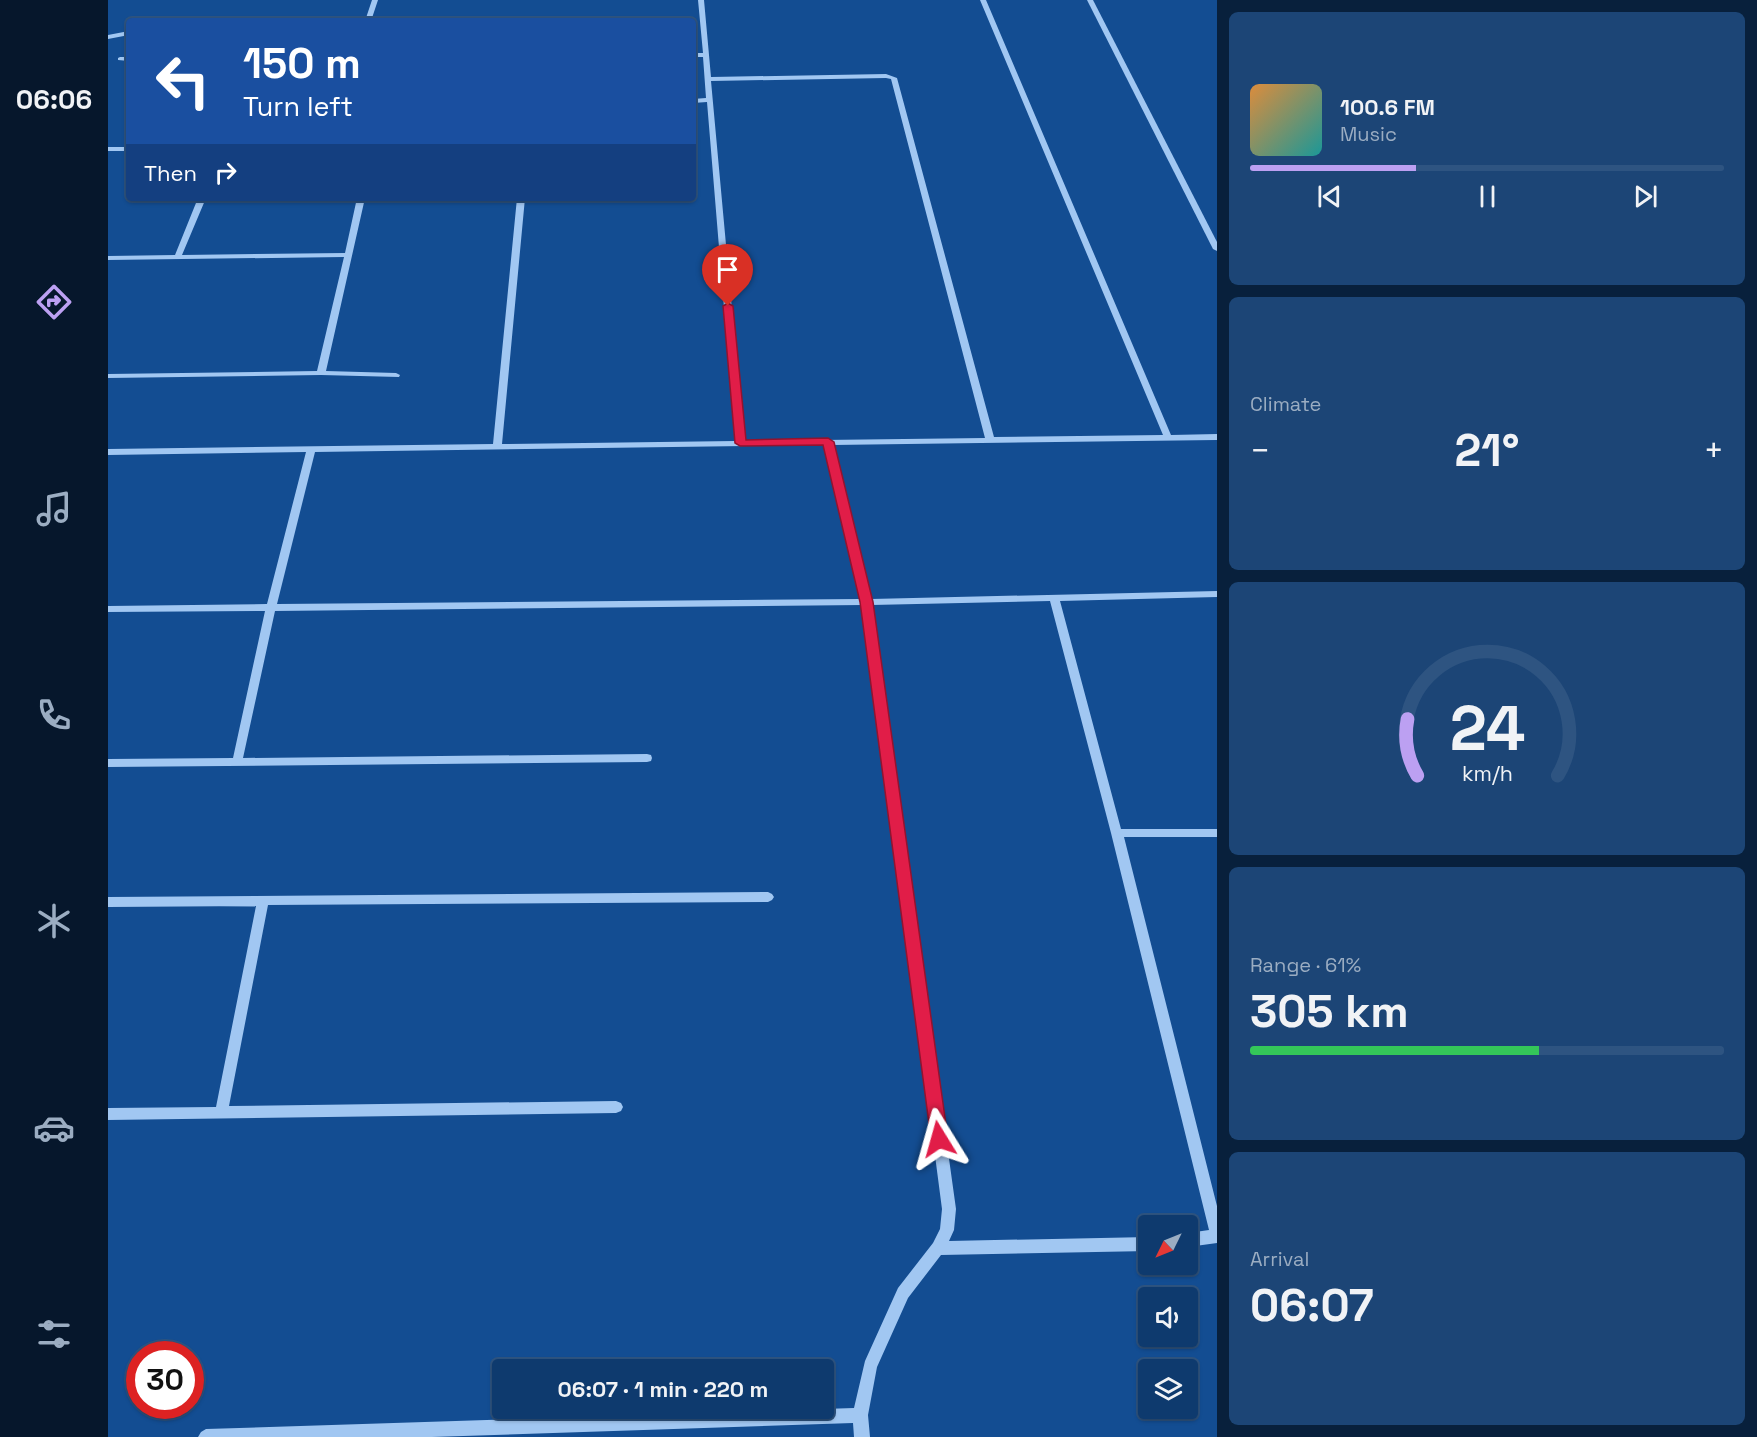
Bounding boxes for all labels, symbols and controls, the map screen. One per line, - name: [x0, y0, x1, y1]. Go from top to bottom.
- text: 150 m: [243, 37, 361, 90]
- icon: left: [144, 42, 222, 120]
- text: 06:06: [16, 82, 92, 117]
- text: Turn left: [243, 89, 353, 124]
- text: 100.6 FM: [1340, 93, 1435, 121]
- text: Music: [1340, 121, 1397, 147]
- icon: right: [209, 156, 242, 189]
- text: Then: [144, 159, 197, 187]
- icon: previous: [1313, 180, 1346, 213]
- icon: pause: [1471, 180, 1504, 213]
- icon: next: [1629, 180, 1662, 213]
- pin: [702, 244, 753, 306]
- icon: arrive: [711, 253, 744, 286]
- icon: directions: [33, 281, 75, 323]
- text: Climate: [1250, 391, 1321, 417]
- text: 21°: [1455, 422, 1519, 479]
- text: −: [1250, 430, 1270, 472]
- text: +: [1704, 430, 1724, 472]
- icon: music: [33, 488, 75, 530]
- text: 24: [1449, 689, 1525, 768]
- icon: phone: [33, 694, 75, 736]
- text: km/h: [1461, 760, 1513, 787]
- icon: climate: [33, 900, 75, 942]
- text: Range · 61%: [1250, 952, 1361, 978]
- text: 305 km: [1250, 983, 1409, 1040]
- icon: car: [33, 1107, 75, 1149]
- position arrow: [907, 1107, 971, 1171]
- north arrow: [1138, 1215, 1198, 1275]
- map controls: [1138, 1215, 1198, 1419]
- text: Arrival: [1250, 1246, 1309, 1272]
- text: 06:07: [1250, 1277, 1374, 1334]
- button: sound: [1138, 1287, 1198, 1347]
- icon: filters: [33, 1313, 75, 1355]
- speed limit sign: 30: [126, 1341, 204, 1419]
- button: layers: [1138, 1359, 1198, 1419]
- text: 06:07 · 1 min · 220 m: [558, 1375, 768, 1403]

